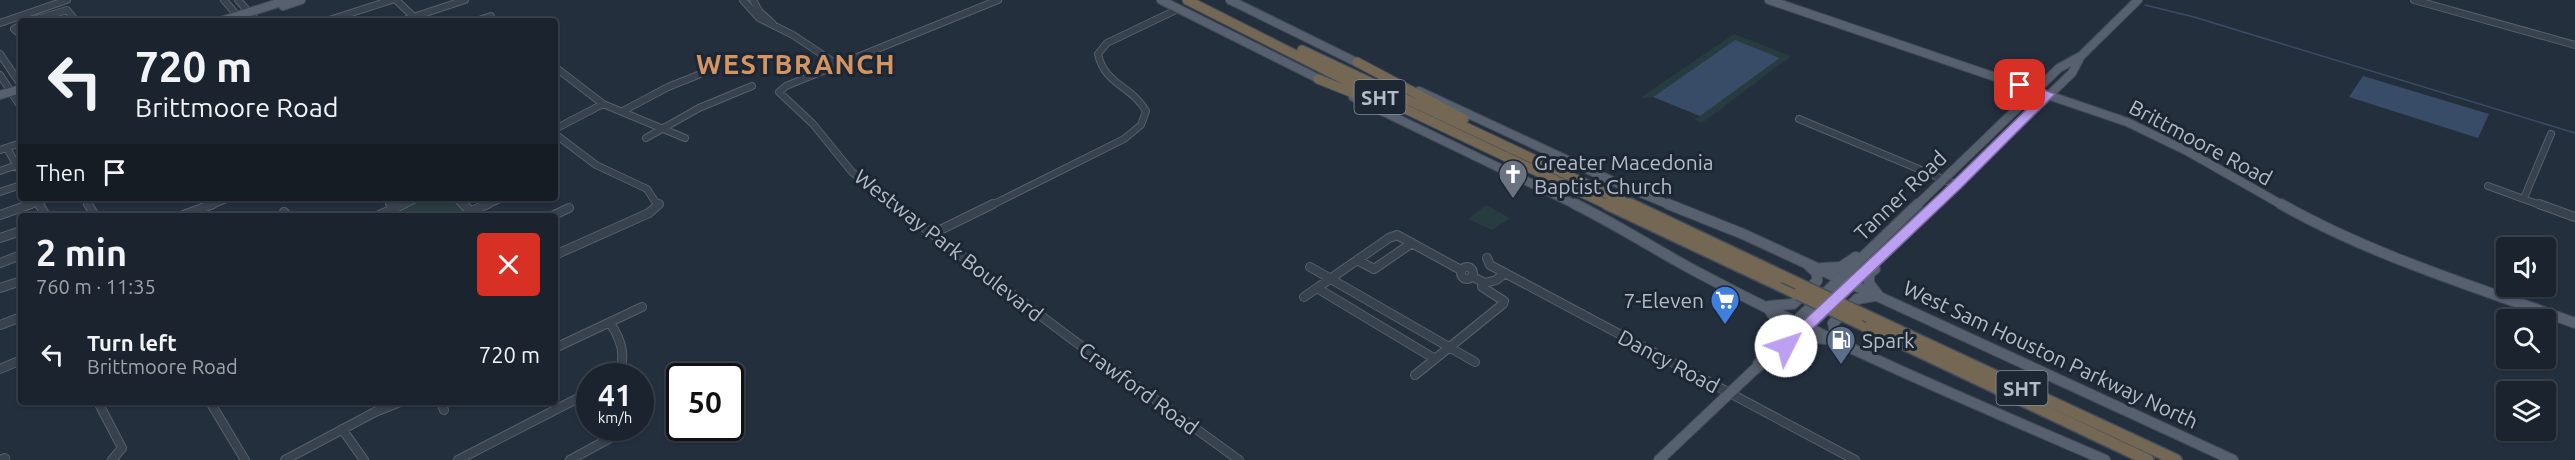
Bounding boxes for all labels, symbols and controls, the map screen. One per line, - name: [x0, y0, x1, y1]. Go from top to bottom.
- icon: left: [36, 42, 114, 120]
- text: 720 m: [135, 43, 252, 90]
- district label: WESTBRANCH: [696, 49, 896, 79]
- pin: [1994, 59, 2045, 110]
- icon: arrive: [2003, 68, 2036, 101]
- road number: SHT: [1354, 80, 1406, 114]
- text: Brittmoore Road: [135, 92, 339, 122]
- street label: Brittmoore Road: [2125, 94, 2277, 190]
- street label: Tanner Road: [1849, 145, 1951, 245]
- place label: Greater Macedonia Baptist Church: [1534, 150, 1714, 198]
- icon: arrive: [98, 156, 131, 189]
- church icon: Greater Macedonia Baptist Church: [1497, 158, 1529, 200]
- text: Then: [36, 160, 86, 185]
- street label: Westway Park Boulevard: [850, 164, 1048, 326]
- text: 2 min: [36, 232, 127, 273]
- button: close: [477, 233, 540, 296]
- map controls: [2496, 237, 2556, 441]
- button: sound: [2496, 237, 2556, 297]
- text: 760 m · 11:35: [36, 275, 156, 298]
- street label: West Sam Houston Parkway North: [1900, 275, 2202, 433]
- supermarket icon: 7-Eleven: [1709, 284, 1741, 326]
- place label: 7-Eleven: [1623, 288, 1704, 312]
- button: search: [2496, 309, 2556, 369]
- position arrow: [1754, 314, 1818, 378]
- street label: Dancy Road: [1614, 324, 1724, 398]
- fuel station icon: Spark: [1825, 324, 1857, 366]
- place label: Spark: [1862, 328, 1915, 352]
- text: Turn left: [87, 330, 177, 355]
- street label: Crawford Road: [1075, 337, 1203, 439]
- icon: left: [36, 338, 69, 371]
- text: 720 m: [479, 342, 540, 367]
- text: Brittmoore Road: [87, 355, 238, 378]
- speed limit sign: 50: [666, 363, 744, 441]
- road number: SHT: [1996, 371, 2048, 405]
- text: 41: [598, 378, 632, 412]
- button: layers: [2496, 381, 2556, 441]
- text: km/h: [598, 409, 632, 426]

